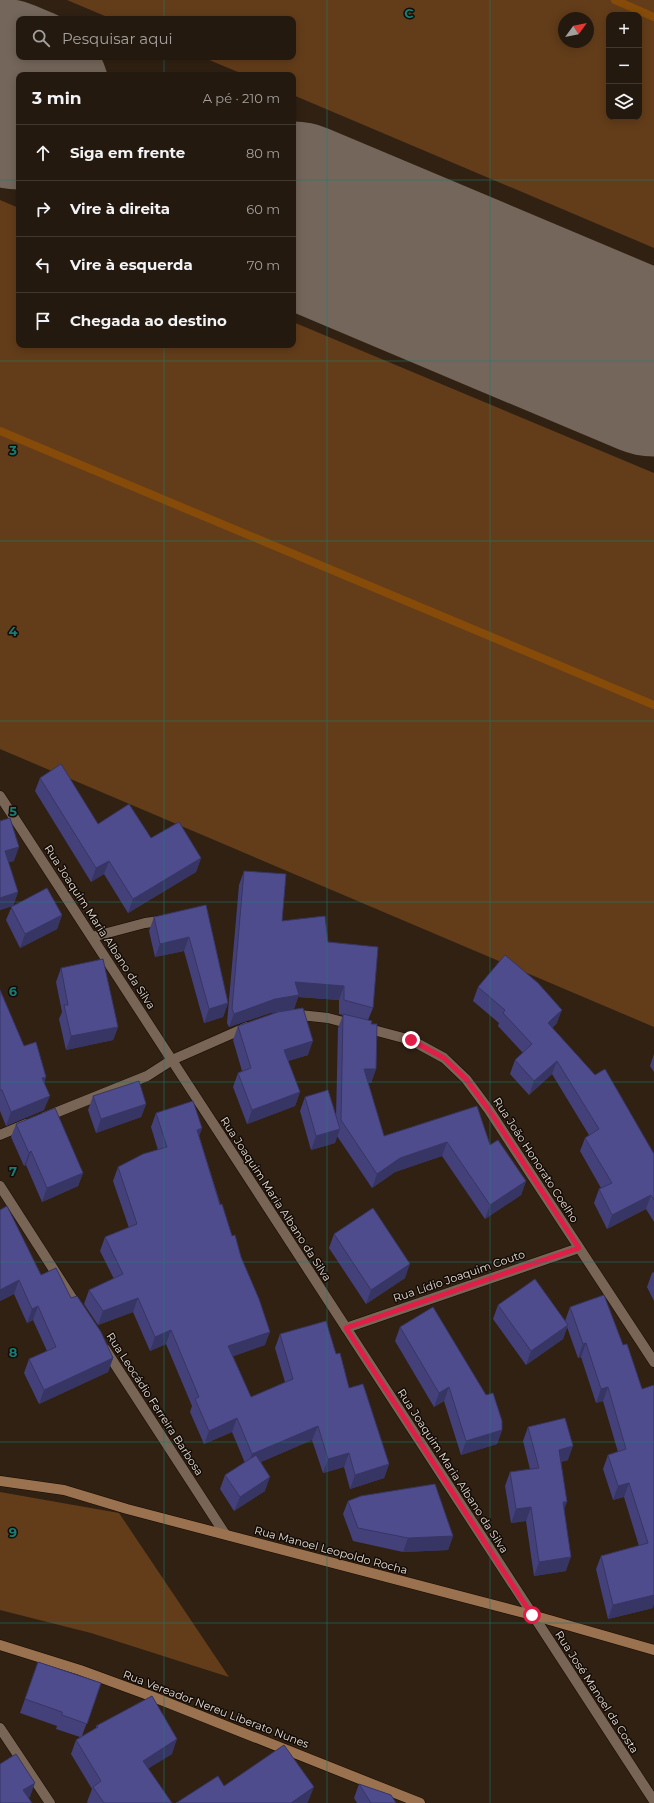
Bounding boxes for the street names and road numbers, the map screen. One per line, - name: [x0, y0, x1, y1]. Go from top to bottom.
- street label: Rua Joaquim Maria Albano da Silva: [41, 842, 159, 1012]
- street label: Rua João Honorato Coelho: [490, 1095, 582, 1225]
- street label: Rua Joaquim Maria Albano da Silva: [217, 1114, 335, 1284]
- street label: Rua Lídio Joaquim Couto: [391, 1247, 527, 1305]
- street label: Rua Leocádio Ferreira Barbosa: [103, 1330, 207, 1478]
- street label: Rua Joaquim Maria Albano da Silva: [394, 1386, 512, 1556]
- street label: Rua Manoel Leopoldo Rocha: [253, 1523, 409, 1577]
- street label: Rua José Manoel da Costa: [552, 1628, 642, 1756]
- street label: Rua Vereador Nereu Liberato Nunes: [121, 1667, 311, 1751]

